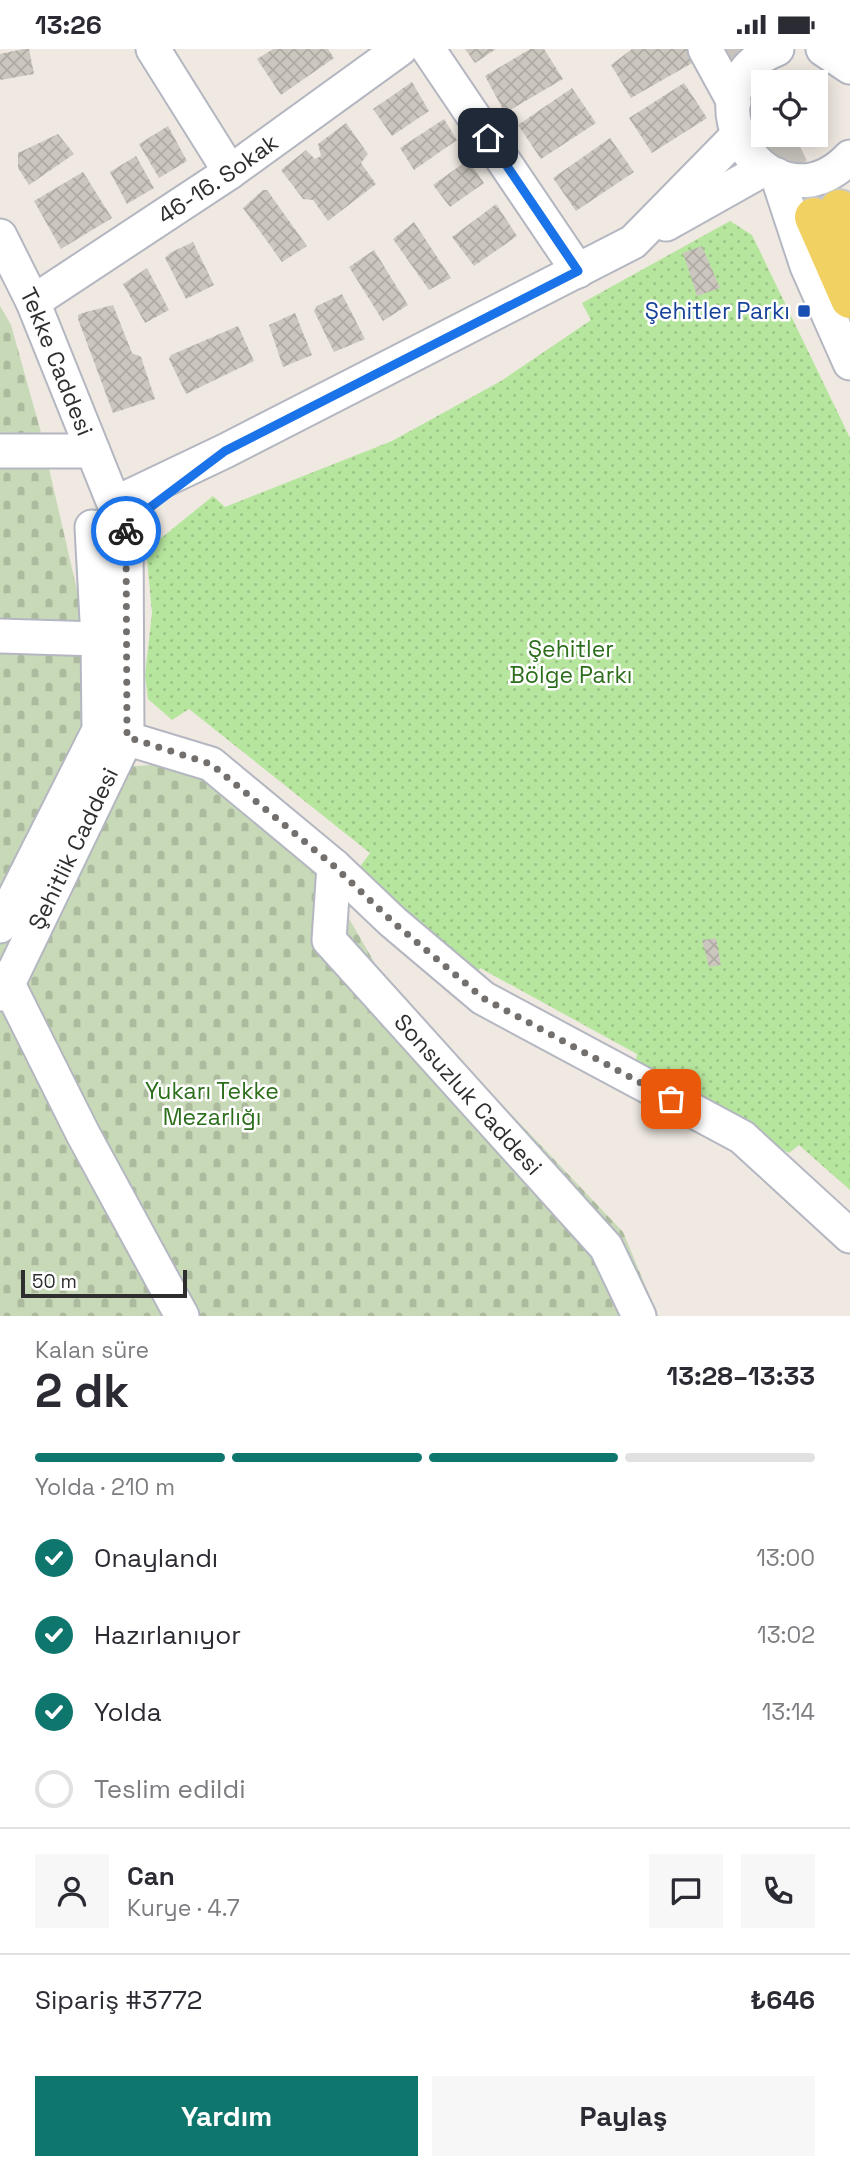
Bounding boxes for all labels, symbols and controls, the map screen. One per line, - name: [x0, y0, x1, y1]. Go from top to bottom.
- text: 13:26: [35, 8, 102, 42]
- map controls: [751, 70, 828, 147]
- button: locate: [751, 70, 828, 147]
- pin: [458, 108, 518, 168]
- icon: home: [469, 119, 507, 157]
- street label: 46-16. Sokak: [152, 127, 284, 231]
- street label: Tekke Caddesi: [13, 282, 100, 440]
- place label: Şehitler Parkı: [645, 296, 790, 326]
- marker: Şehitler Parkı: [796, 303, 812, 319]
- courier: [91, 496, 161, 566]
- icon: bike: [107, 512, 145, 550]
- park label: Şehitler Bölge Parkı: [510, 634, 632, 690]
- street label: Şehitlik Caddesi: [21, 763, 125, 935]
- street label: Sonsuzluk Caddesi: [388, 1007, 549, 1181]
- pin: [641, 1069, 701, 1129]
- park label: Yukarı Tekke Mezarlığı: [145, 1076, 279, 1132]
- icon: bag: [652, 1080, 690, 1118]
- scale bar: [21, 1267, 187, 1299]
- text: 50 m: [32, 1269, 77, 1294]
- text: Kalan süre: [35, 1335, 149, 1365]
- text: 13:28–13:33: [667, 1359, 815, 1393]
- text: 2 dk: [35, 1362, 129, 1420]
- text: Yolda · 210 m: [35, 1472, 175, 1502]
- icon: check: [35, 1539, 73, 1577]
- text: Onaylandı: [94, 1541, 218, 1575]
- text: 13:00: [756, 1543, 815, 1573]
- icon: check: [35, 1616, 73, 1654]
- text: Hazırlanıyor: [94, 1618, 241, 1652]
- text: 13:02: [757, 1620, 815, 1650]
- icon: check: [35, 1693, 73, 1731]
- text: Yolda: [94, 1695, 162, 1729]
- text: 13:14: [762, 1697, 815, 1727]
- text: Teslim edildi: [94, 1772, 246, 1806]
- button: person: [35, 1854, 109, 1928]
- button: chat: [649, 1854, 723, 1928]
- button: phone: [741, 1854, 815, 1928]
- text: Can: [127, 1859, 175, 1893]
- text: Kurye · 4.7: [127, 1893, 240, 1923]
- text: Sipariş #3772: [35, 1983, 202, 2017]
- text: ₺646: [750, 1983, 815, 2017]
- button: Yardım: [35, 2076, 418, 2156]
- button: Paylaş: [432, 2076, 815, 2156]

